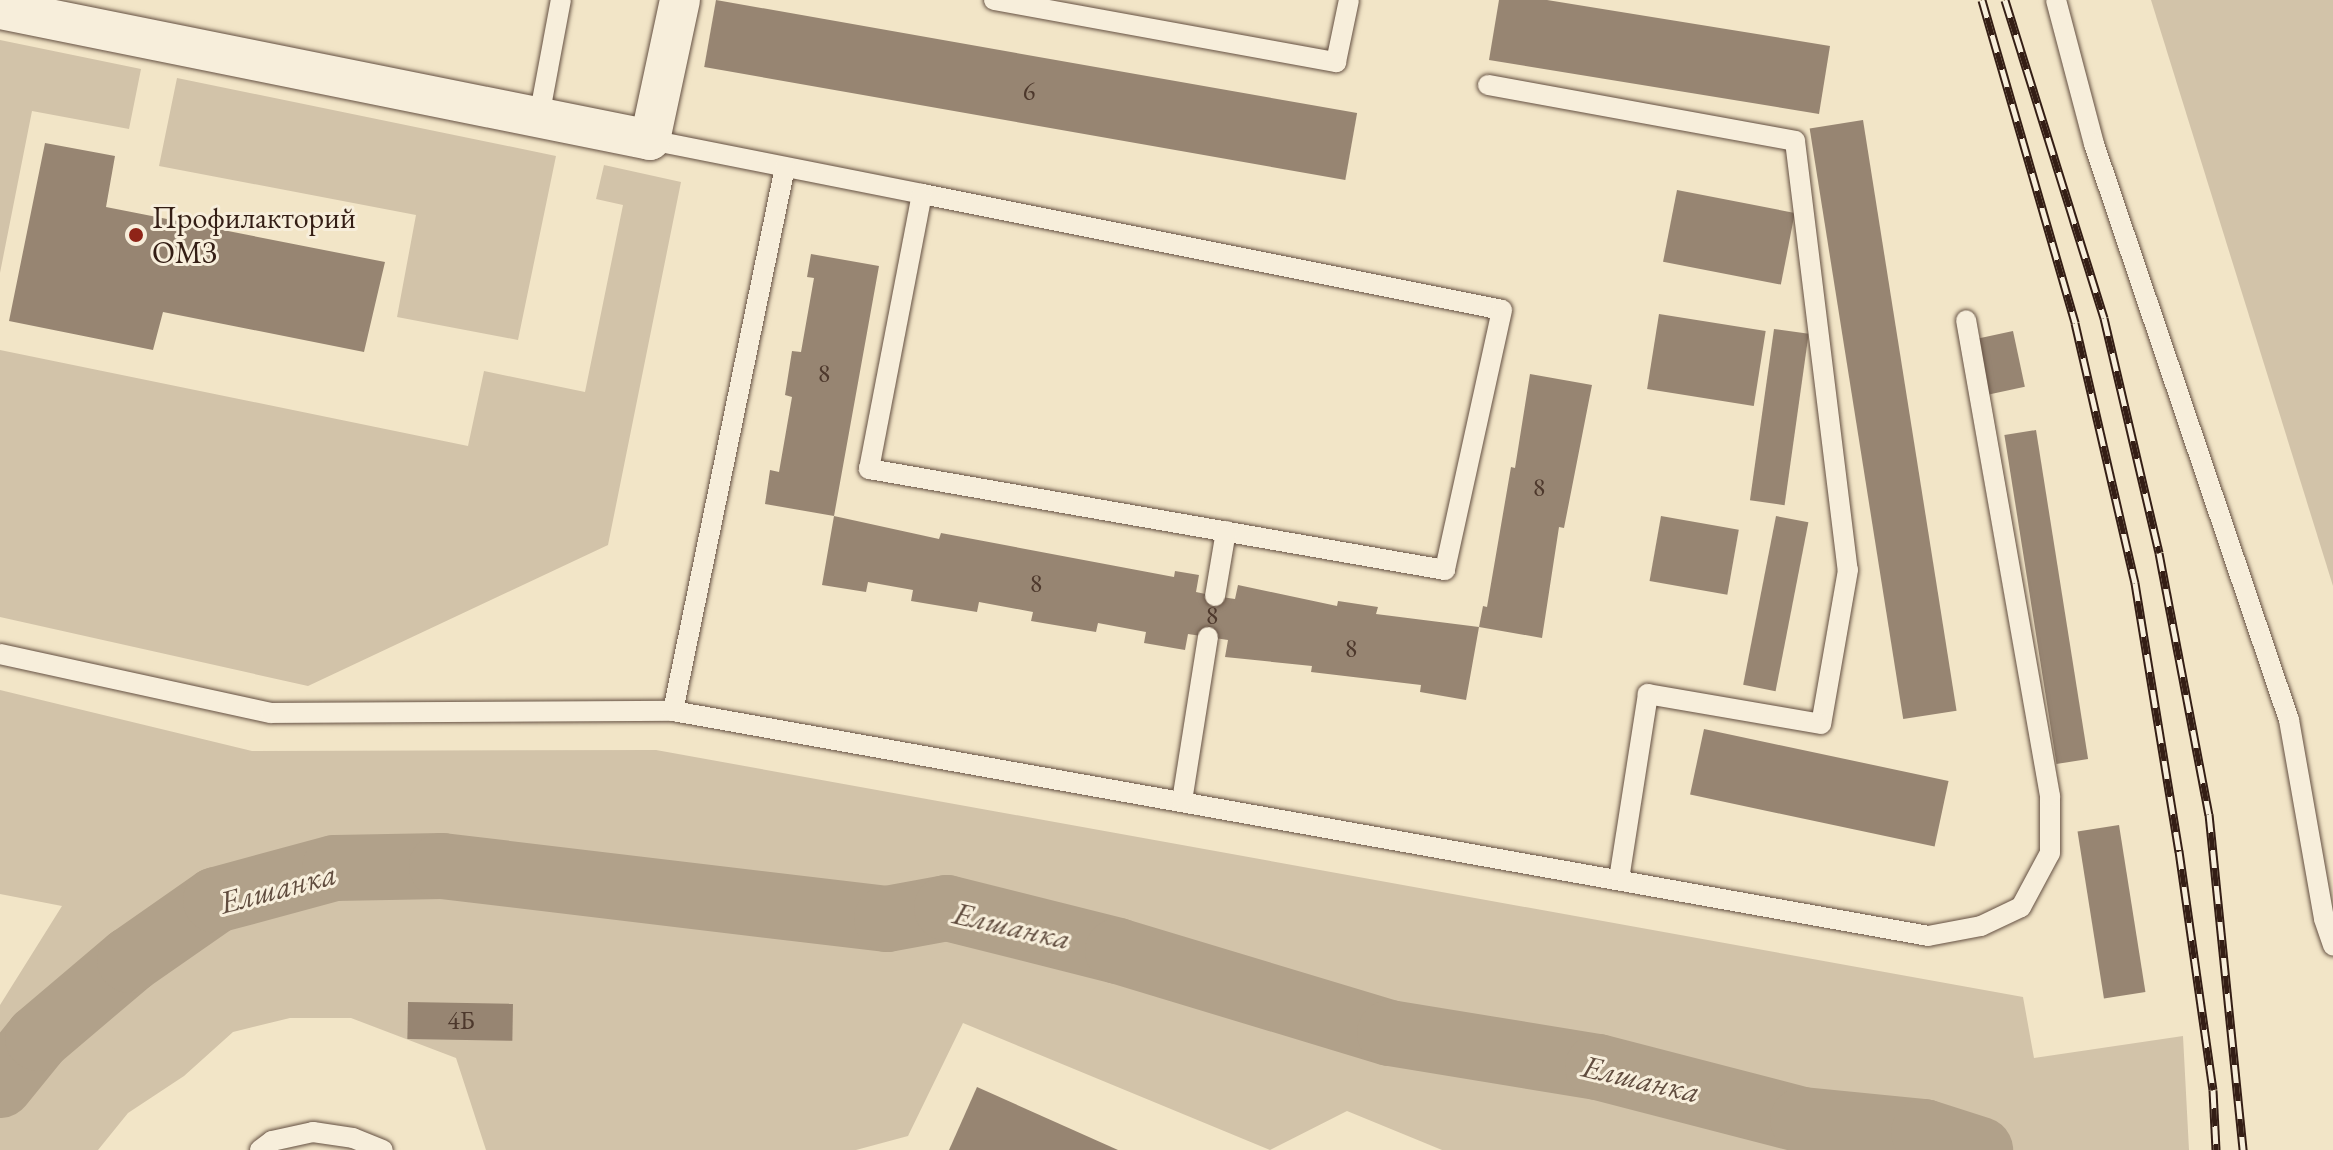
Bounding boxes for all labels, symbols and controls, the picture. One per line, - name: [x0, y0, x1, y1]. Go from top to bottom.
- house number: 6: [1023, 76, 1035, 108]
- place label: Профилакторий ОМЗ: [152, 200, 356, 270]
- marker: Профилакторий ОМЗ: [127, 226, 145, 244]
- house number: 8: [818, 358, 830, 390]
- house number: 8: [1533, 472, 1545, 504]
- house number: 8: [1030, 568, 1042, 600]
- house number: 8: [1206, 600, 1218, 632]
- house number: 8: [1345, 633, 1357, 665]
- water label: Елшанка: [215, 854, 341, 922]
- water label: Елшанка: [950, 894, 1074, 958]
- house number: 4Б: [447, 1005, 475, 1037]
- water label: Елшанка: [1579, 1047, 1703, 1111]

